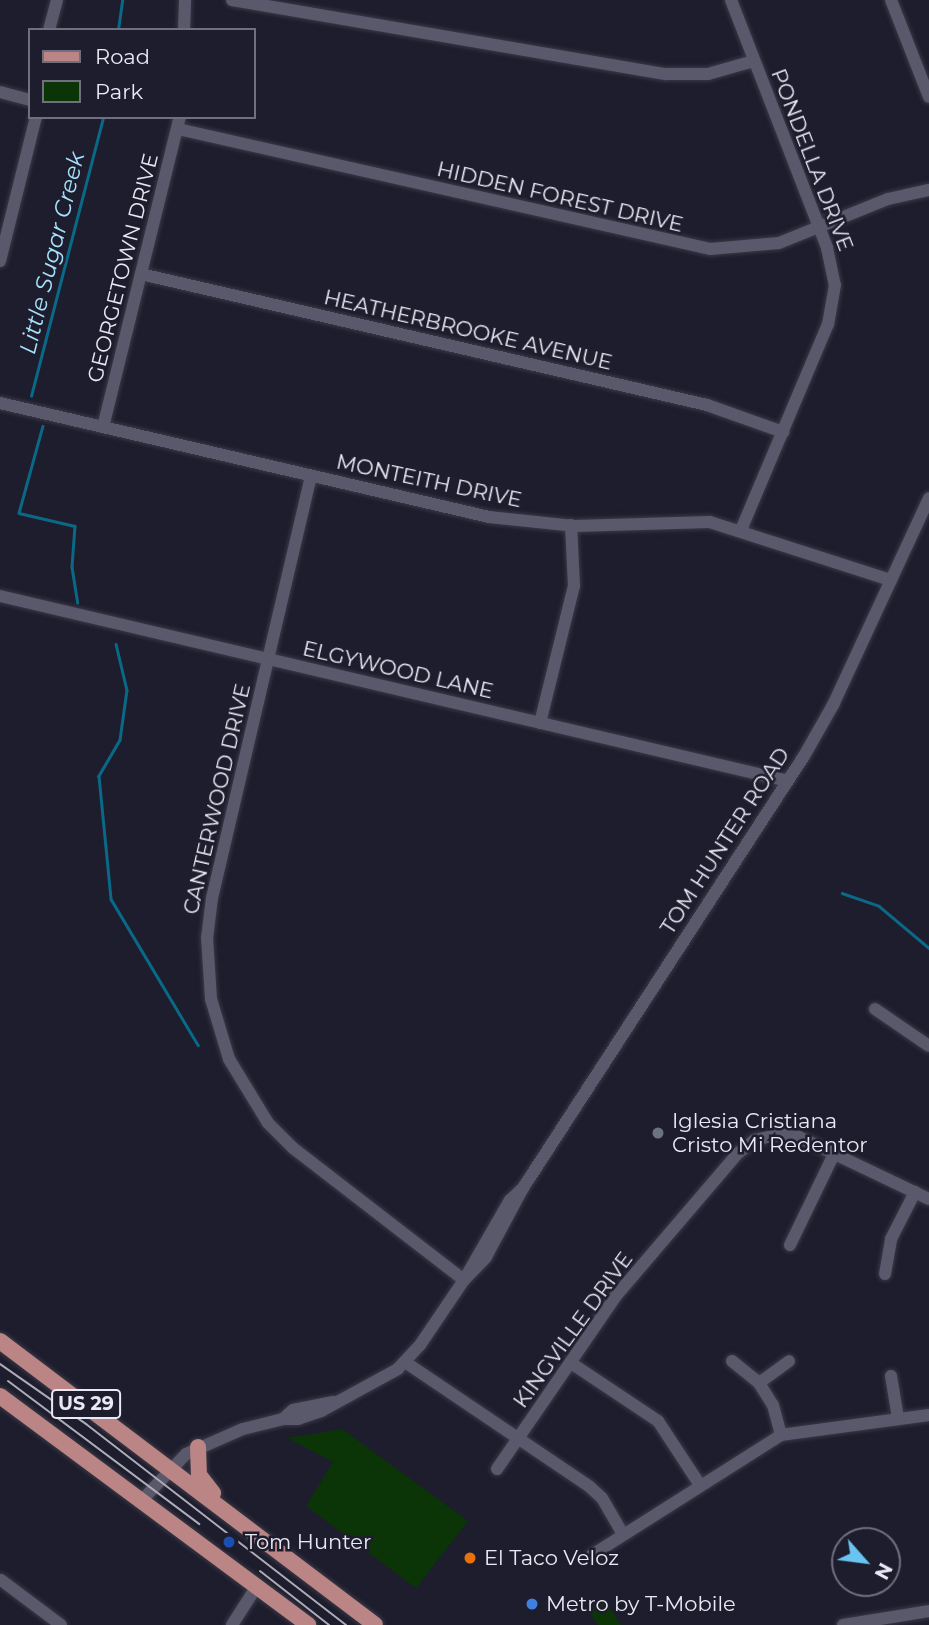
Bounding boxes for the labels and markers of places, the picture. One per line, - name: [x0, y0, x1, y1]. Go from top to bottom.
- place label: Iglesia Cristiana Cristo Mi Redentor: [672, 1108, 868, 1158]
- marker: Iglesia Cristiana Cristo Mi Redentor: [650, 1125, 666, 1141]
- place label: Tom Hunter: [245, 1529, 371, 1555]
- marker: Tom Hunter: [219, 1532, 239, 1552]
- place label: El Taco Veloz: [484, 1545, 619, 1571]
- marker: El Taco Veloz: [462, 1550, 478, 1566]
- place label: Metro by T-Mobile: [546, 1591, 736, 1617]
- marker: Metro by T-Mobile: [524, 1596, 540, 1612]

